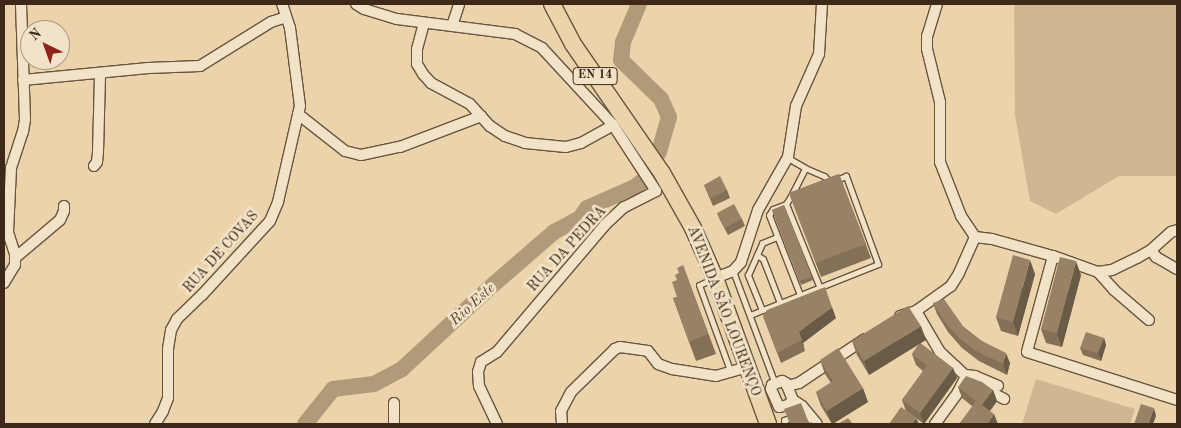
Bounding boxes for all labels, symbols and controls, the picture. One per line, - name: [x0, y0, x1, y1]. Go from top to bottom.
- north arrow: [20, 20, 70, 70]
- text: N: [27, 26, 44, 43]
- road number: EN 14: [572, 66, 618, 85]
- street label: RUA DA PEDRA: [524, 203, 610, 295]
- street label: RUA DE COVAS: [180, 208, 262, 296]
- street label: AVENIDA SÃO LOURENÇO: [684, 223, 764, 399]
- water label: Rio Este: [447, 280, 499, 330]

